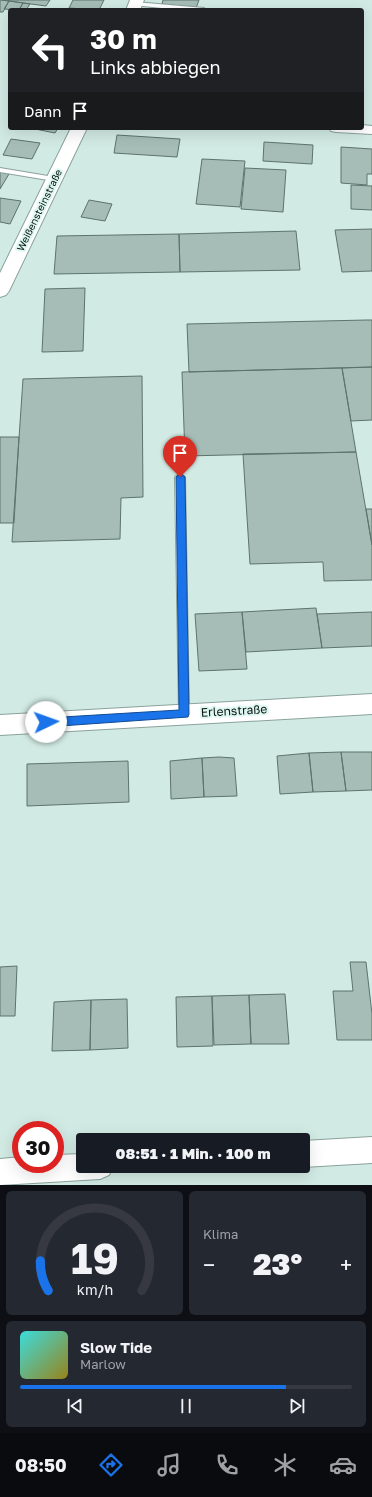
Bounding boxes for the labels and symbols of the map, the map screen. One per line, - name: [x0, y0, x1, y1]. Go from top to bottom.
- street label: Weißensteinstraße: [14, 167, 64, 253]
- pin: [163, 436, 197, 477]
- position arrow: [25, 701, 67, 743]
- street label: Erlenstraße: [200, 701, 268, 720]
- speed limit sign: 30: [12, 1121, 64, 1173]

